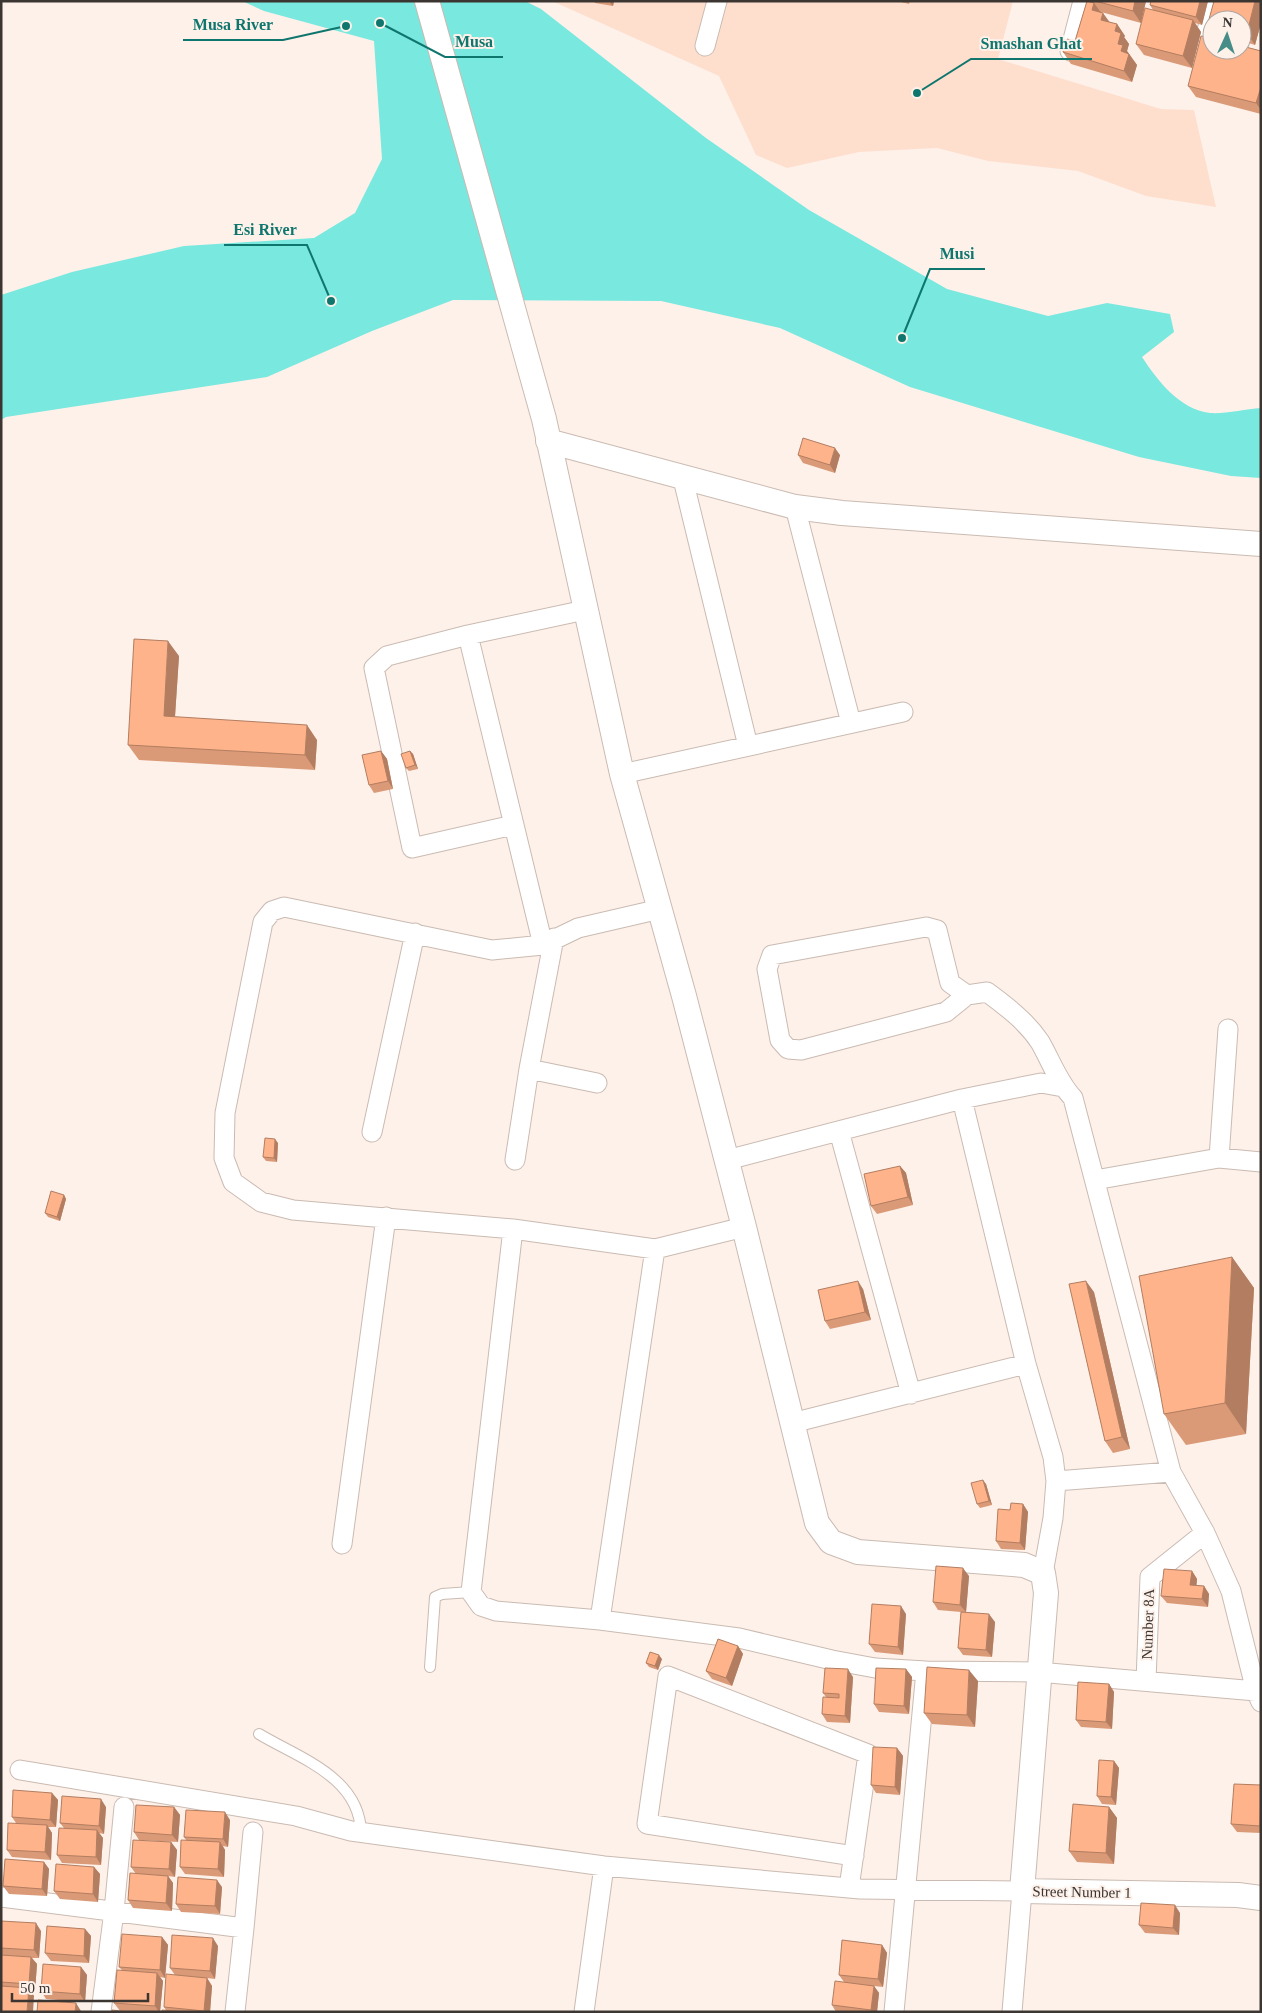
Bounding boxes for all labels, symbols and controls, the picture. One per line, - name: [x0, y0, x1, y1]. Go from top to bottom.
- callout: Musa River: [183, 9, 283, 40]
- north arrow: [1202, 10, 1252, 60]
- text: N: [1222, 15, 1233, 30]
- text: Musa River: [193, 16, 273, 33]
- callout: Musa: [445, 26, 503, 57]
- callout: Smashan Ghat: [971, 28, 1092, 59]
- text: Musa: [455, 33, 493, 50]
- text: Smashan Ghat: [981, 35, 1082, 52]
- callout: Esi River: [224, 214, 307, 245]
- text: Esi River: [233, 221, 297, 238]
- callout: Musi: [930, 238, 985, 269]
- text: Musi: [940, 245, 975, 262]
- street label: Number 8A: [1139, 1588, 1157, 1660]
- street label: Street Number 1: [1032, 1883, 1132, 1901]
- scale bar: [12, 1970, 149, 2002]
- text: 50 m: [20, 1980, 51, 1996]

